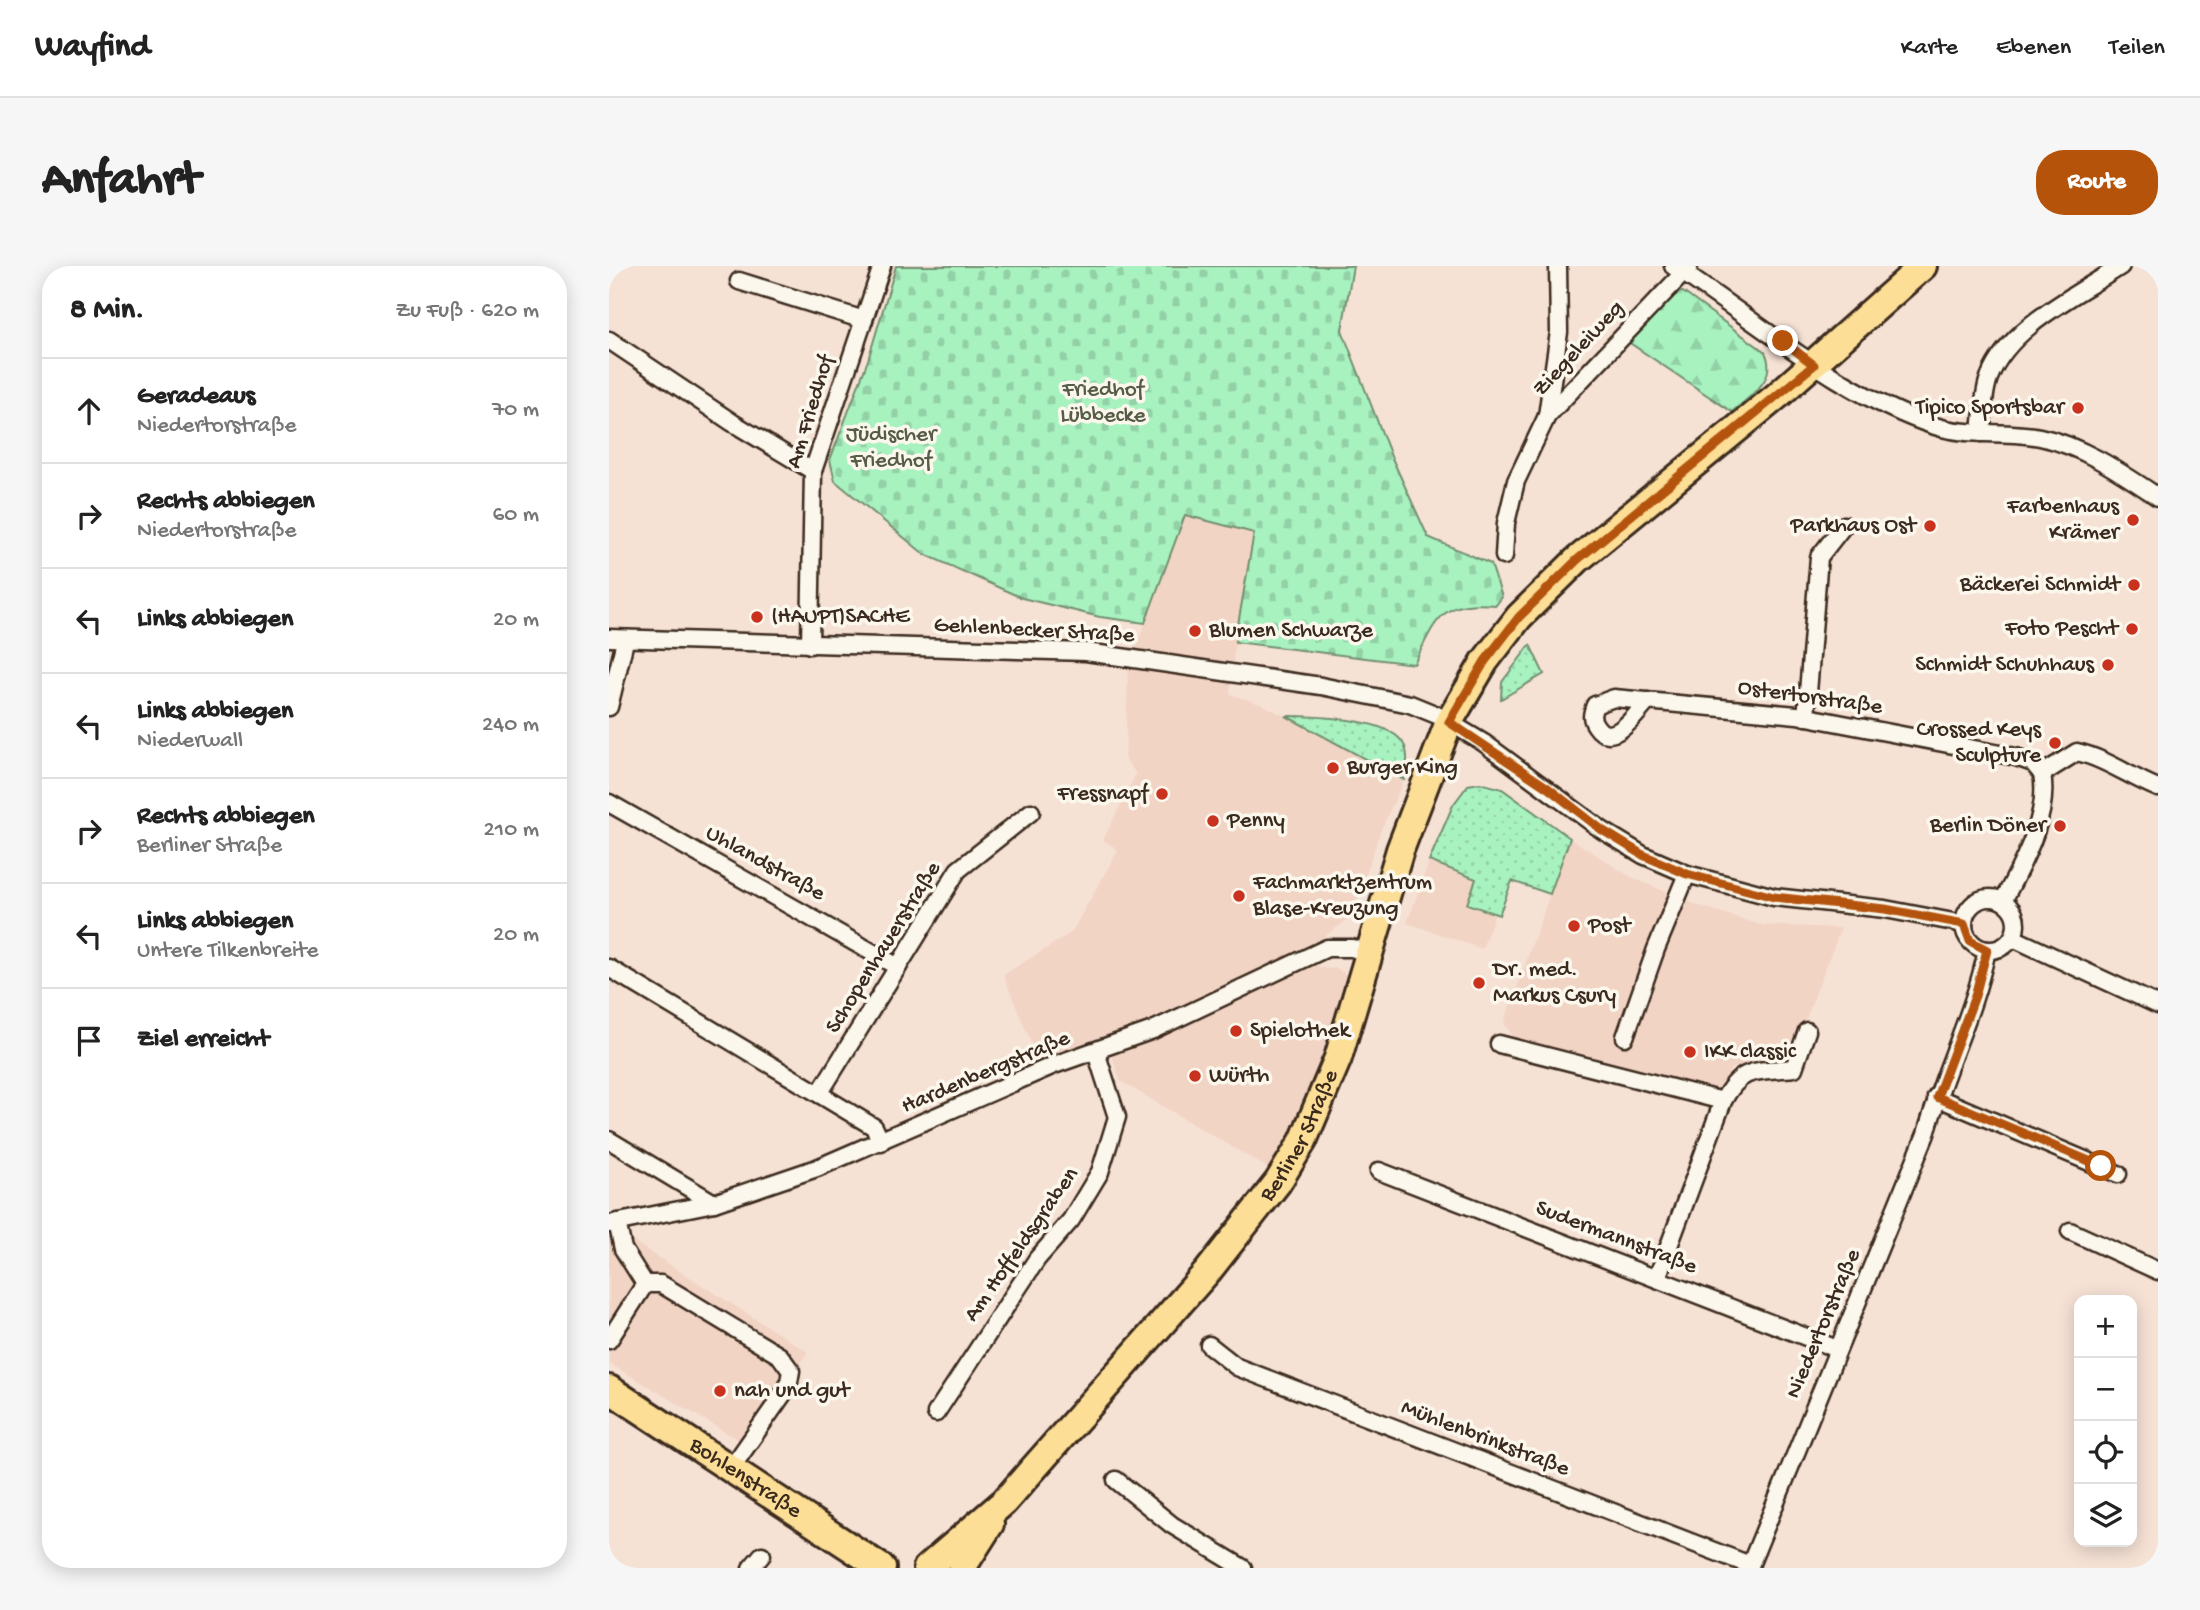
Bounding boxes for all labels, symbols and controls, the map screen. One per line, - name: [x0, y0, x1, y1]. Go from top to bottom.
- text: Wayfind: [35, 29, 150, 67]
- text: Karte: [1901, 34, 1958, 63]
- text: Ebenen: [1996, 34, 2071, 63]
- text: Teilen: [2109, 34, 2165, 63]
- button: Route: [2036, 150, 2158, 215]
- text: Anfahrt: [42, 153, 200, 211]
- text: 8 Min.: [70, 294, 145, 329]
- street label: Ziegeleiweg: [1528, 295, 1630, 403]
- text: Zu Fuß · 620 m: [395, 298, 539, 325]
- route end: [1767, 325, 1798, 356]
- street label: Am Friedhof: [781, 350, 842, 472]
- park label: Friedhof Lübbecke: [1060, 377, 1147, 430]
- text: Geradeaus: [137, 382, 255, 413]
- icon: ahead: [70, 392, 108, 430]
- place label: Tipico Sportsbar: [1914, 395, 2066, 422]
- text: 70 m: [492, 397, 539, 424]
- marker: Tipico Sportsbar: [2070, 400, 2086, 416]
- text: Niedertorstraße: [137, 413, 296, 440]
- park label: Jüdischer Friedhof: [846, 422, 938, 475]
- text: Rechts abbiegen: [137, 487, 315, 518]
- place label: Farbenhaus Krämer: [2006, 494, 2121, 547]
- icon: right: [70, 497, 108, 535]
- text: 60 m: [493, 502, 539, 529]
- marker: Farbenhaus Krämer: [2125, 512, 2141, 528]
- place label: Parkhaus Ost: [1790, 513, 1918, 540]
- text: Niedertorstraße: [137, 518, 296, 545]
- marker: Parkhaus Ost: [1922, 518, 1938, 534]
- place label: Bäckerei Schmidt: [1959, 572, 2122, 599]
- marker: Bäckerei Schmidt: [2126, 577, 2142, 593]
- icon: left: [70, 602, 108, 640]
- place label: (HAUPT)SACHE: [771, 604, 911, 631]
- text: Links abbiegen: [137, 605, 293, 636]
- text: 20 m: [493, 607, 539, 634]
- marker: (HAUPT)SACHE: [749, 609, 765, 625]
- street label: Gehlenbecker Straße: [933, 612, 1136, 650]
- place label: Foto Pescht: [2004, 616, 2120, 643]
- place label: Blumen Schwarze: [1208, 618, 1374, 645]
- marker: Foto Pescht: [2124, 621, 2140, 637]
- marker: Blumen Schwarze: [1187, 623, 1203, 639]
- place label: Schmidt Schuhhaus: [1915, 652, 2095, 679]
- marker: Schmidt Schuhhaus: [2100, 657, 2116, 673]
- street label: Ostertorstraße: [1736, 674, 1885, 722]
- text: Links abbiegen: [137, 697, 293, 728]
- icon: left: [70, 707, 108, 745]
- text: 240 m: [482, 712, 539, 739]
- place label: Crossed Keys Sculpture: [1916, 717, 2042, 770]
- text: Niederwall: [137, 728, 243, 755]
- marker: Crossed Keys Sculpture: [2047, 735, 2063, 751]
- place label: Burger King: [1346, 755, 1458, 782]
- marker: Burger King: [1325, 760, 1341, 776]
- place label: Fressnapf: [1056, 781, 1150, 808]
- marker: Fressnapf: [1154, 786, 1170, 802]
- text: Rechts abbiegen: [137, 802, 315, 833]
- place label: Penny: [1226, 808, 1285, 835]
- icon: right: [70, 812, 108, 850]
- marker: Penny: [1205, 813, 1221, 829]
- place label: Berlin Döner: [1929, 813, 2048, 840]
- text: 210 m: [484, 817, 539, 844]
- marker: Berlin Döner: [2052, 818, 2068, 834]
- street label: Uhlandstraße: [701, 820, 830, 908]
- text: Berliner Straße: [137, 833, 282, 860]
- street label: Schopenhauerstraße: [820, 856, 948, 1039]
- place label: Fachmarktzentrum Blase-Kreuzung: [1252, 870, 1432, 923]
- marker: Fachmarktzentrum Blase-Kreuzung: [1231, 888, 1247, 904]
- text: Links abbiegen: [137, 907, 293, 938]
- place label: Post: [1587, 913, 1632, 940]
- icon: left: [70, 917, 108, 955]
- marker: Post: [1566, 918, 1582, 934]
- text: 20 m: [493, 922, 539, 949]
- text: Untere Tilkenbreite: [137, 938, 318, 965]
- place label: Dr. med. Markus Csury: [1491, 957, 1616, 1010]
- marker: Dr. med. Markus Csury: [1471, 975, 1487, 991]
- place label: Spielothek: [1250, 1018, 1352, 1045]
- icon: arrive: [70, 1022, 108, 1060]
- marker: Spielothek: [1228, 1023, 1244, 1039]
- text: Ziel erreicht: [137, 1025, 269, 1056]
- street label: Hardenbergstraße: [898, 1025, 1075, 1121]
- place label: IKK classic: [1704, 1039, 1797, 1066]
- marker: IKK classic: [1682, 1044, 1698, 1060]
- place label: Würth: [1209, 1063, 1269, 1090]
- street label: Berliner Straße: [1254, 1065, 1345, 1208]
- marker: Würth: [1187, 1068, 1203, 1084]
- route start: [2085, 1150, 2116, 1181]
- street label: Am Hoffeldsgraben: [959, 1163, 1085, 1327]
- street label: Sudermannstraße: [1532, 1195, 1701, 1282]
- street label: Niedertorstraße: [1780, 1244, 1868, 1403]
- map controls: [2074, 1295, 2137, 1547]
- button: +: [2074, 1295, 2137, 1358]
- button: −: [2074, 1358, 2137, 1421]
- place label: nah und gut: [734, 1378, 851, 1405]
- marker: nah und gut: [712, 1383, 728, 1399]
- street label: Mühlenbrinkstraße: [1397, 1394, 1574, 1484]
- button: locate: [2074, 1421, 2137, 1484]
- street label: Bohlenstraße: [683, 1431, 807, 1526]
- button: layers: [2074, 1484, 2137, 1547]

